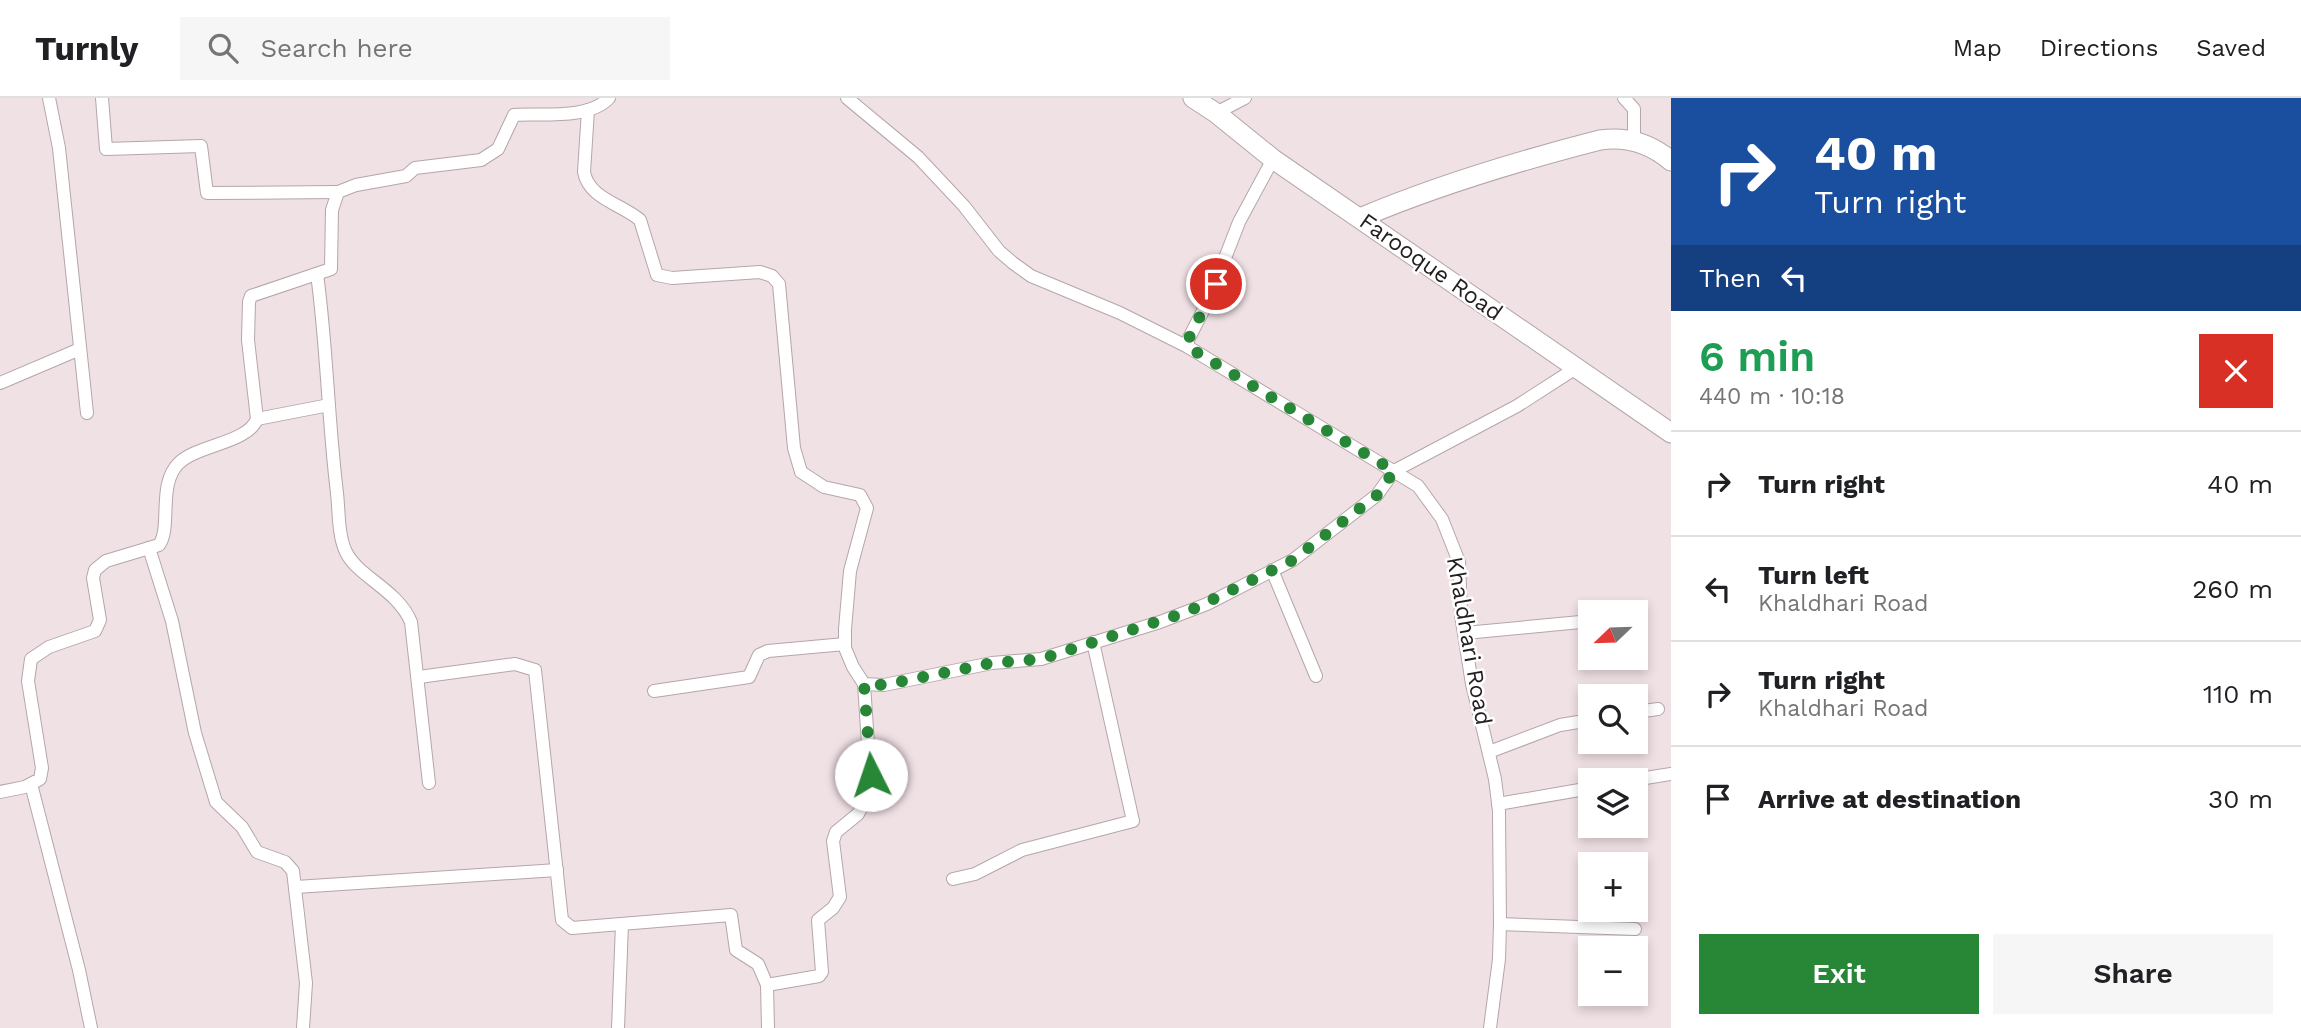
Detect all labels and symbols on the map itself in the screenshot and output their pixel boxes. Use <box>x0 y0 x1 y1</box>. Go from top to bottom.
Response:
street label: Farooque Road <box>1354 208 1508 326</box>
pin <box>1186 254 1246 314</box>
street label: Khaldhari Road <box>1441 555 1497 727</box>
north arrow <box>1578 600 1648 670</box>
position arrow <box>834 738 908 812</box>

